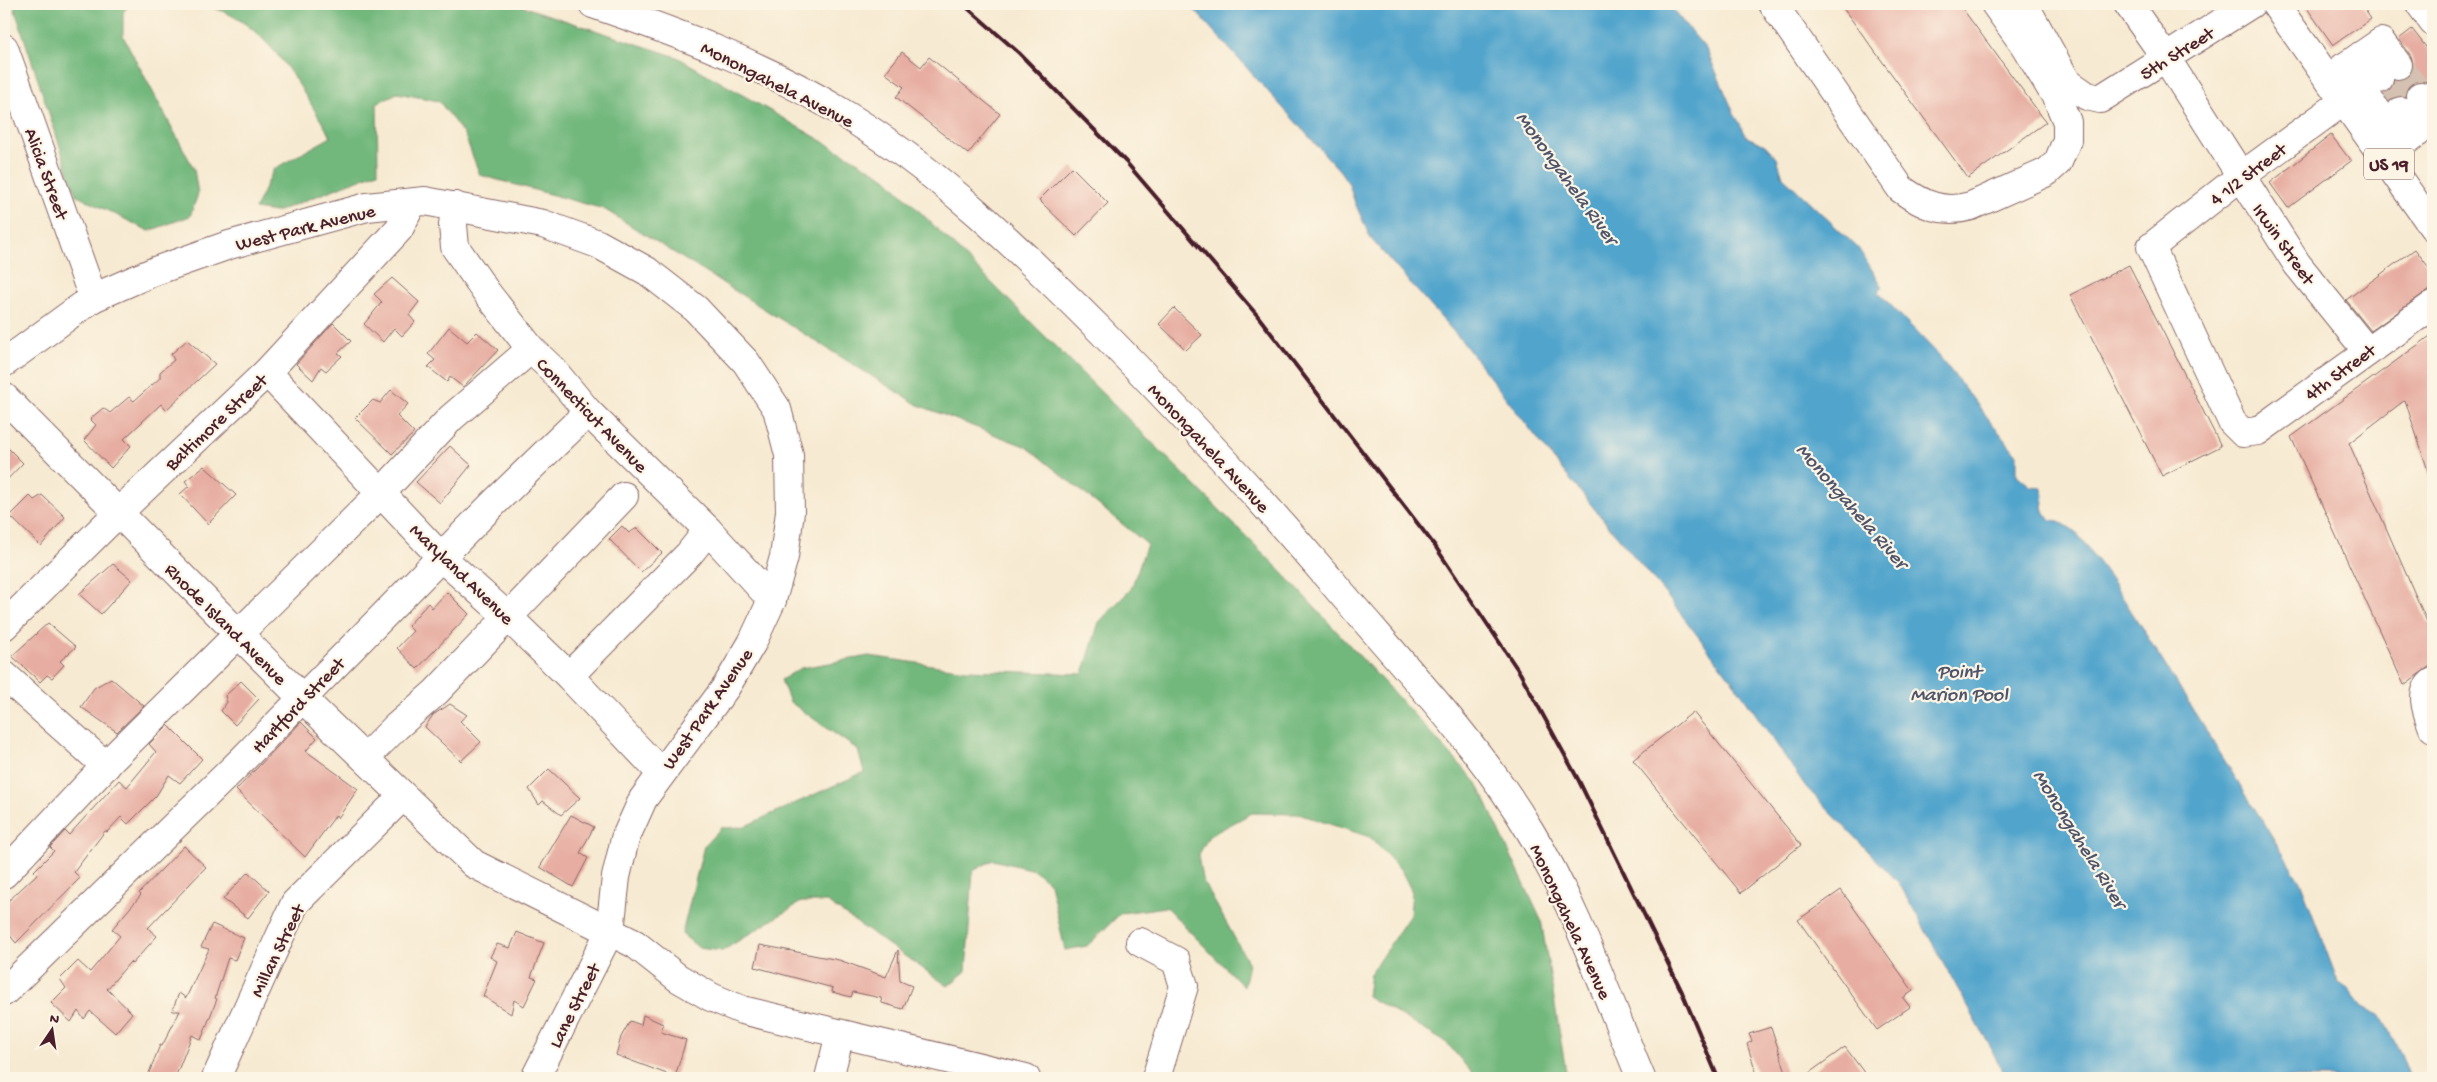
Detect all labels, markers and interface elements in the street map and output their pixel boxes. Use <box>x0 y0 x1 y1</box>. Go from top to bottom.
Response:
street label: 5th Street <box>2137 22 2221 87</box>
street label: Monongahela Avenue <box>696 38 857 135</box>
water label: Monongahela River <box>1509 108 1623 253</box>
street label: Alicia Street <box>18 125 73 225</box>
street label: 4 1/2 Street <box>2206 138 2294 212</box>
road number: US 19 <box>2364 148 2414 180</box>
street label: Irwin Street <box>2246 200 2320 292</box>
street label: West Park Avenue <box>234 201 378 258</box>
street label: 4th Street <box>2301 339 2383 407</box>
street label: Connecticut Avenue <box>530 354 651 479</box>
street label: Baltimore Street <box>161 369 275 477</box>
street label: Monongahela Avenue <box>1142 380 1274 519</box>
water label: Monongahela River <box>1790 440 1914 578</box>
street label: Maryland Avenue <box>404 520 518 631</box>
street label: Rhode Island Avenue <box>159 560 291 692</box>
street label: West Park Avenue <box>658 645 759 775</box>
street label: Hartford Street <box>248 652 353 759</box>
water label: Point Marion Pool <box>1910 662 2009 708</box>
water label: Monongahela River <box>2026 767 2132 916</box>
street label: Monongahela Avenue <box>1523 841 1615 1004</box>
street label: Millan Street <box>247 899 312 1002</box>
street label: Lane Street <box>545 959 608 1053</box>
north arrow <box>28 1004 78 1054</box>
text: N <box>48 1010 61 1029</box>

